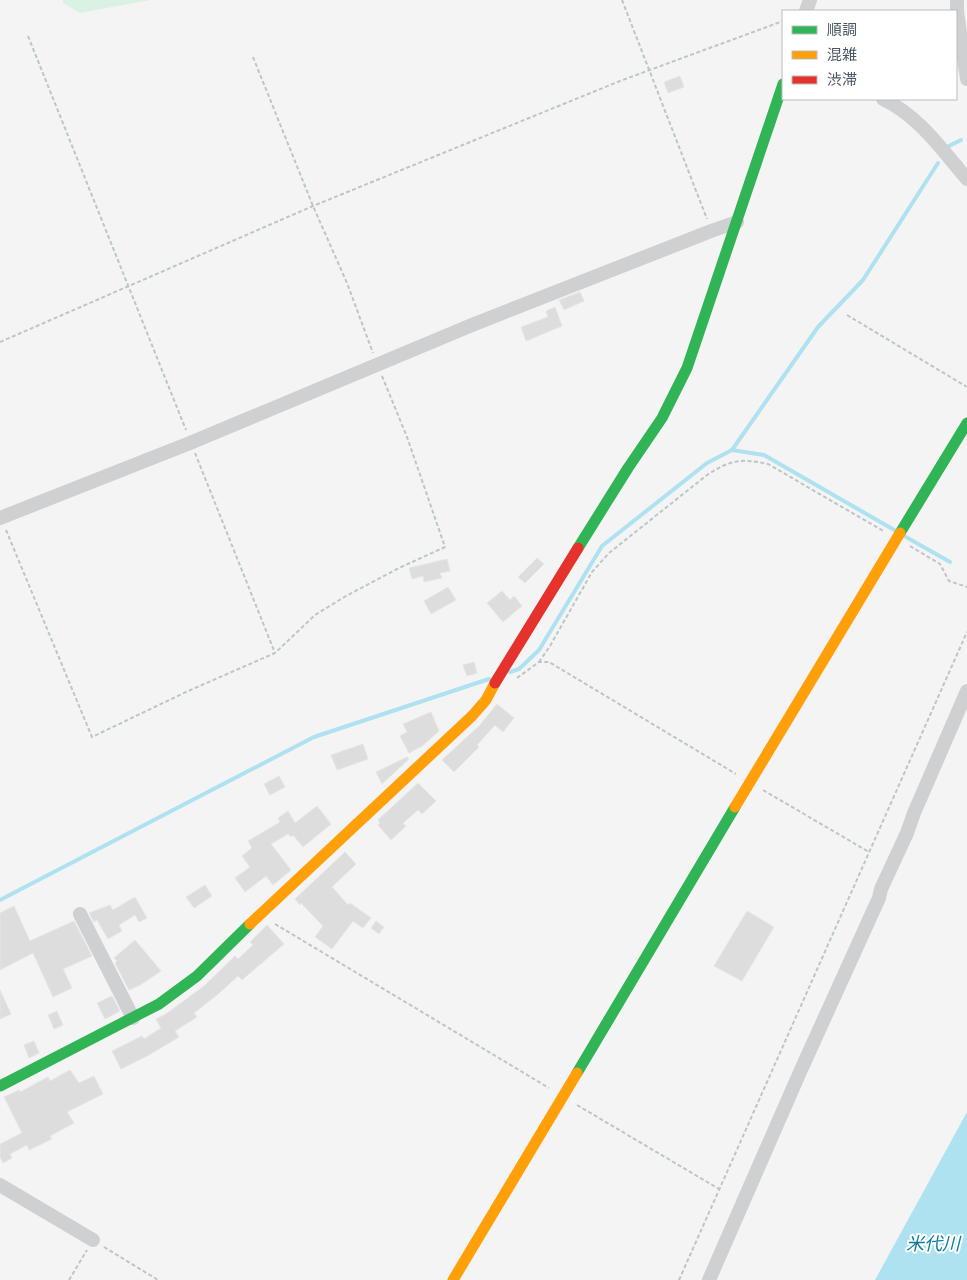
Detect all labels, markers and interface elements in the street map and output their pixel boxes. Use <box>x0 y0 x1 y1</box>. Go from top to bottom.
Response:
legend <box>782 10 957 100</box>
text: 順調 <box>827 21 857 39</box>
text: 混雑 <box>827 46 857 64</box>
text: 渋滞 <box>827 71 857 89</box>
water label: 米代川 <box>906 1233 962 1254</box>

